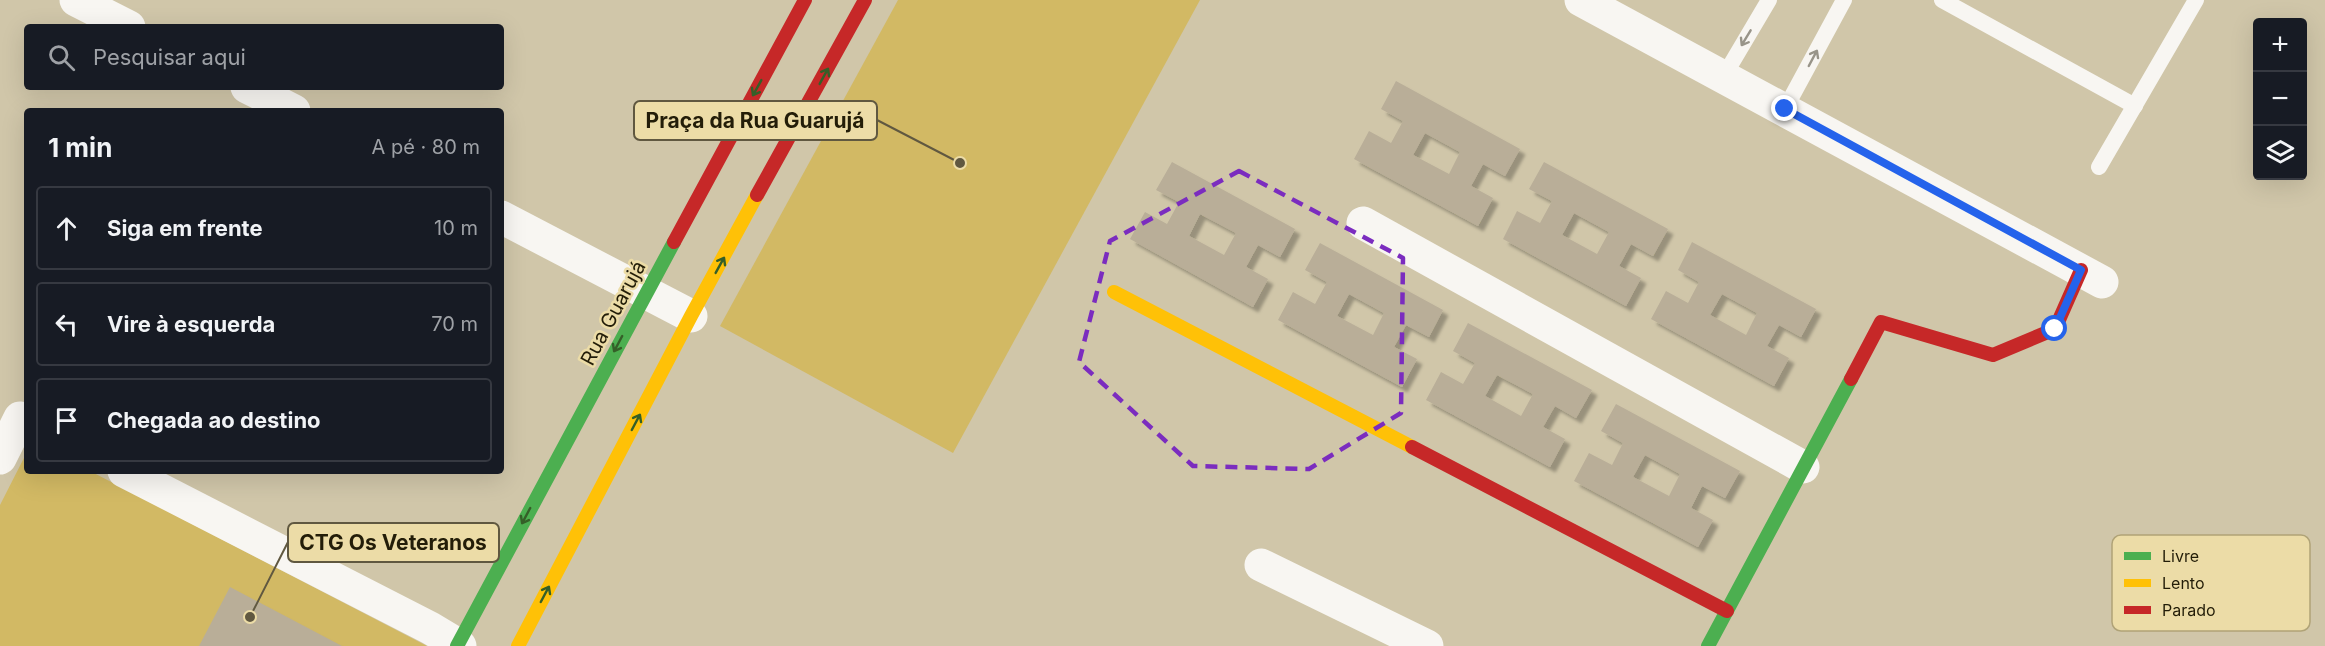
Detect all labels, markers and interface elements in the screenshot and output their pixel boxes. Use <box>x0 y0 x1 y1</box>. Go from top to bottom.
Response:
map controls <box>2253 18 2307 180</box>
button: + <box>2253 18 2307 72</box>
search box <box>24 24 504 90</box>
one-way arrow <box>1740 29 1752 46</box>
icon: search <box>45 41 78 74</box>
text: Pesquisar aqui <box>93 44 246 70</box>
one-way arrow <box>1808 49 1819 67</box>
one-way arrow <box>818 68 830 85</box>
button: − <box>2253 72 2307 126</box>
one-way arrow <box>751 79 762 97</box>
route end <box>1771 95 1797 121</box>
callout: Praça da Rua Guarujá <box>634 101 877 140</box>
text: Praça da Rua Guarujá <box>646 108 864 133</box>
button: layers <box>2253 126 2307 180</box>
text: 1 min <box>48 132 112 163</box>
text: A pé · 80 m <box>372 135 480 159</box>
icon: ahead <box>50 212 83 245</box>
text: Siga em frente <box>107 215 263 241</box>
text: 10 m <box>434 216 478 240</box>
street label: Rua Guarujá <box>575 257 651 369</box>
one-way arrow <box>714 257 726 274</box>
icon: left <box>50 308 83 341</box>
text: Vire à esquerda <box>107 311 275 337</box>
text: 70 m <box>431 312 478 336</box>
route start <box>2041 315 2067 341</box>
one-way arrow <box>612 335 624 352</box>
icon: arrive <box>50 404 83 437</box>
text: Chegada ao destino <box>107 407 321 433</box>
one-way arrow <box>631 413 642 431</box>
one-way arrow <box>520 507 532 524</box>
callout: CTG Os Veteranos <box>288 523 499 562</box>
text: CTG Os Veteranos <box>299 530 487 555</box>
legend <box>2112 535 2310 631</box>
text: Livre <box>2162 546 2199 566</box>
text: Lento <box>2162 573 2205 593</box>
one-way arrow <box>540 586 551 604</box>
text: Parado <box>2162 600 2216 620</box>

